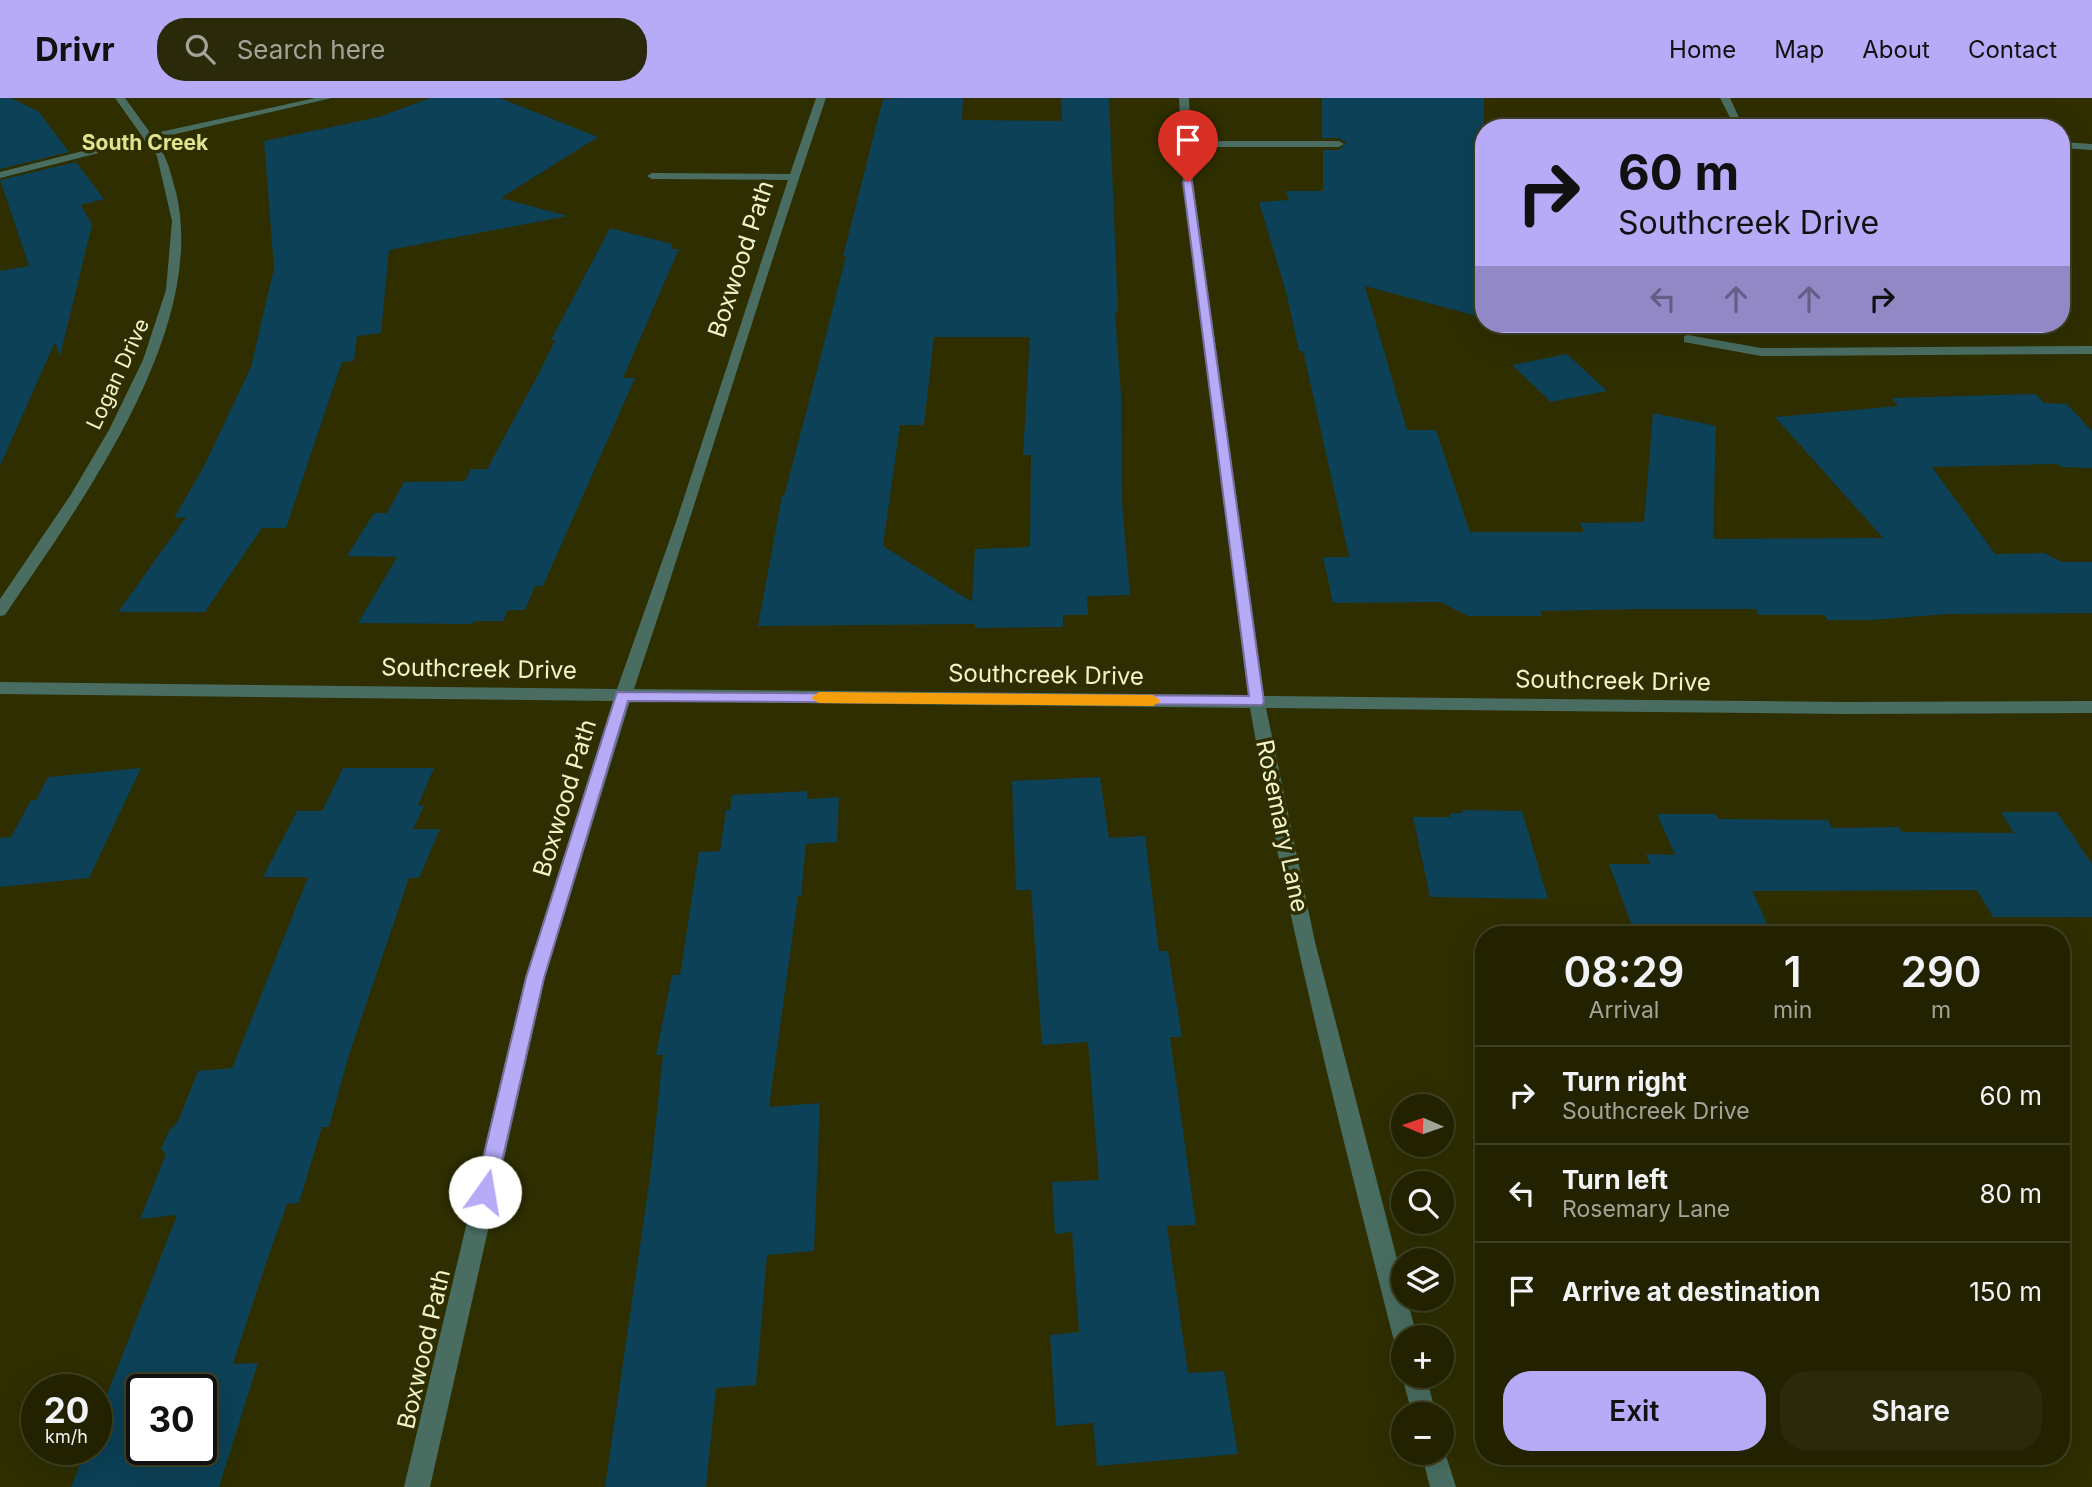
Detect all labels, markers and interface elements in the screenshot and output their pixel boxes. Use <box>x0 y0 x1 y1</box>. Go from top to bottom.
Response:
search box <box>157 18 647 81</box>
text: Drivr <box>35 29 115 69</box>
icon: search <box>181 30 219 68</box>
text: Search here <box>237 34 385 65</box>
text: Home <box>1669 35 1736 64</box>
text: Map <box>1774 35 1824 64</box>
text: About <box>1862 35 1930 64</box>
text: Contact <box>1968 35 2057 64</box>
pin <box>1158 110 1218 182</box>
icon: arrive <box>1169 121 1207 159</box>
district label: South Creek <box>82 130 209 155</box>
text: 60 m <box>1618 143 1739 202</box>
icon: right <box>1503 147 1594 238</box>
street label: Boxwood Path <box>702 177 779 341</box>
text: Southcreek Drive <box>1618 203 1879 242</box>
icon: left <box>1644 280 1682 318</box>
icon: ahead <box>1717 280 1755 318</box>
icon: ahead <box>1790 280 1828 318</box>
icon: right <box>1863 280 1901 318</box>
street label: Logan Drive <box>81 314 154 433</box>
street label: Southcreek Drive <box>381 652 577 685</box>
street label: Southcreek Drive <box>948 658 1144 691</box>
street label: Southcreek Drive <box>1515 664 1711 697</box>
street label: Boxwood Path <box>527 716 602 880</box>
street label: Rosemary Lane <box>1250 737 1315 915</box>
text: 08:29 <box>1563 946 1685 997</box>
text: 1 <box>1784 946 1802 997</box>
text: 290 <box>1901 946 1982 997</box>
text: Arrival <box>1589 996 1659 1024</box>
text: min <box>1773 996 1812 1024</box>
text: m <box>1931 996 1951 1024</box>
text: Turn right <box>1562 1066 1687 1097</box>
icon: right <box>1503 1076 1541 1114</box>
text: 60 m <box>1979 1080 2042 1111</box>
north arrow <box>1391 1094 1454 1157</box>
map controls <box>1391 1094 1454 1465</box>
text: Southcreek Drive <box>1562 1097 1750 1125</box>
position arrow <box>448 1155 522 1229</box>
text: Turn left <box>1562 1164 1668 1195</box>
button: search <box>1391 1171 1454 1234</box>
icon: left <box>1503 1174 1541 1212</box>
text: 80 m <box>1979 1178 2042 1209</box>
text: Rosemary Lane <box>1562 1195 1730 1223</box>
button: layers <box>1391 1248 1454 1311</box>
street label: Boxwood Path <box>391 1266 456 1432</box>
icon: arrive <box>1503 1272 1541 1310</box>
text: Arrive at destination <box>1562 1276 1821 1307</box>
text: 150 m <box>1969 1276 2042 1307</box>
button: + <box>1391 1325 1454 1388</box>
button: Exit <box>1503 1371 1766 1451</box>
button: Share <box>1780 1371 2042 1451</box>
speed limit sign: 30 <box>126 1374 217 1465</box>
text: 20 <box>44 1389 89 1431</box>
button: − <box>1391 1402 1454 1465</box>
text: km/h <box>45 1426 88 1447</box>

